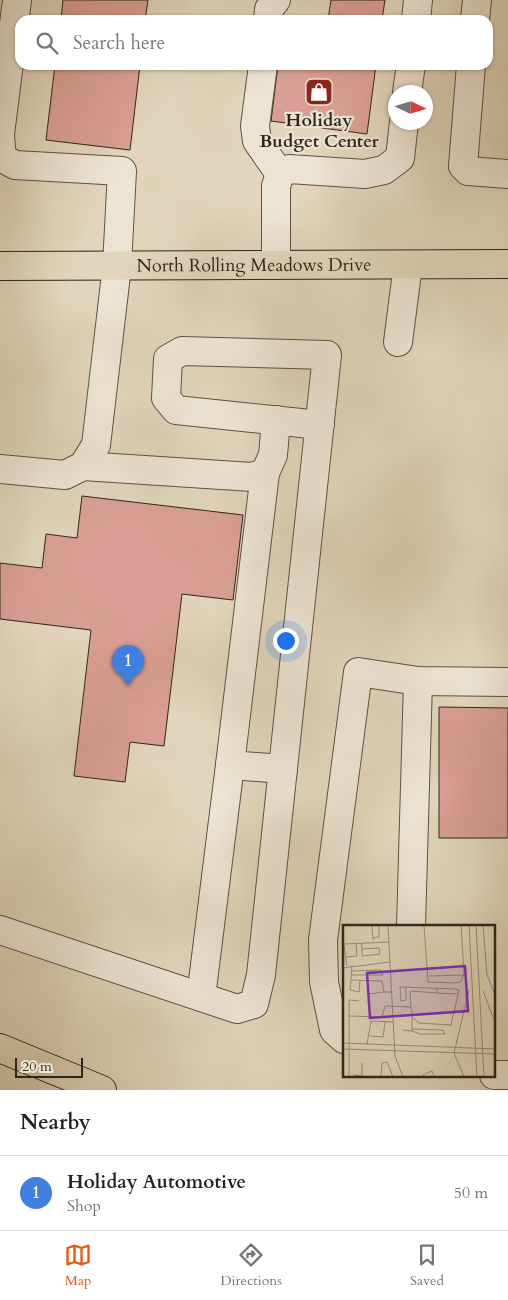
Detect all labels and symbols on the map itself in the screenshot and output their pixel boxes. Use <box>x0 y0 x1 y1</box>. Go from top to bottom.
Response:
shop icon: Holiday Budget Center <box>304 77 334 107</box>
north arrow <box>388 85 433 130</box>
place label: Holiday Budget Center <box>259 108 379 154</box>
street label: North Rolling Meadows Drive <box>137 253 371 278</box>
your location <box>273 628 299 654</box>
pin: 1 <box>112 645 144 686</box>
inset map <box>343 925 496 1078</box>
scale bar <box>15 1055 82 1078</box>

